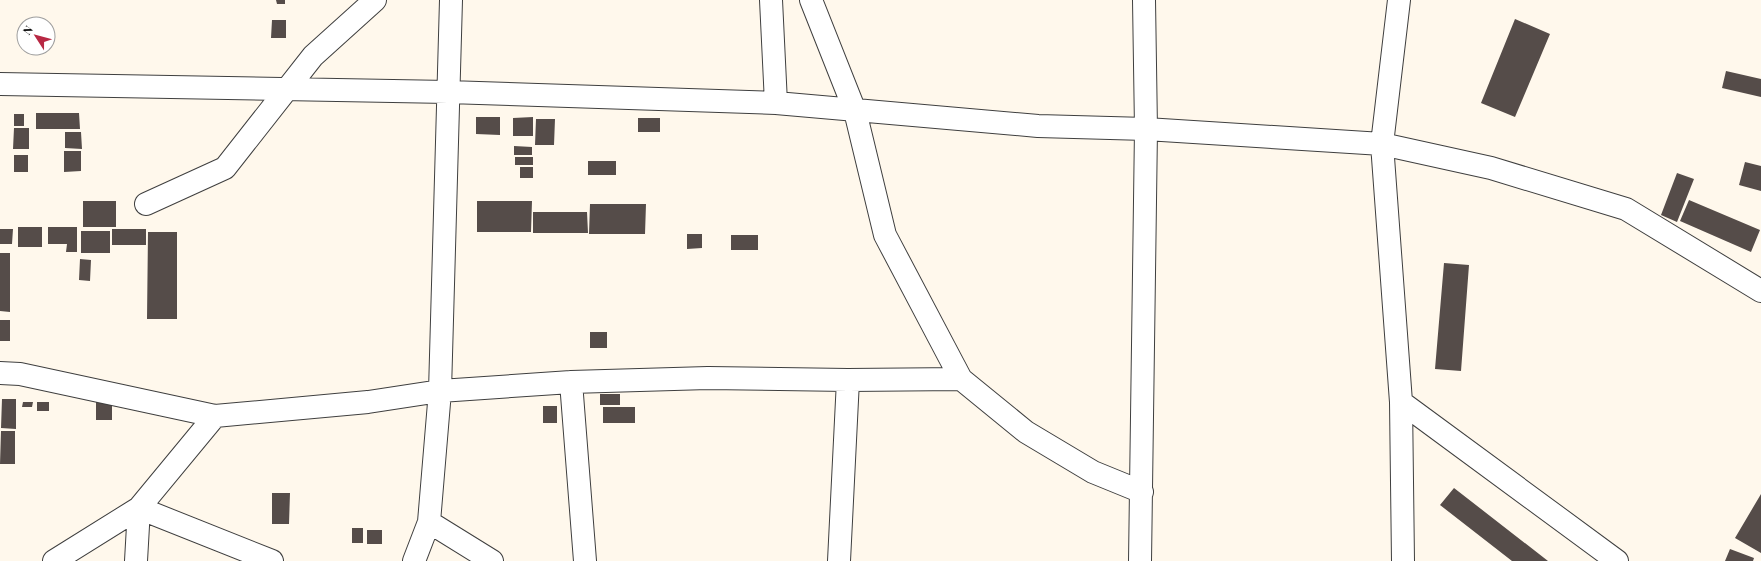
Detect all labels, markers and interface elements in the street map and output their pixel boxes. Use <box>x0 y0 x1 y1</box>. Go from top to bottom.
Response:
north arrow <box>16 16 56 56</box>
text: N <box>19 22 36 37</box>

